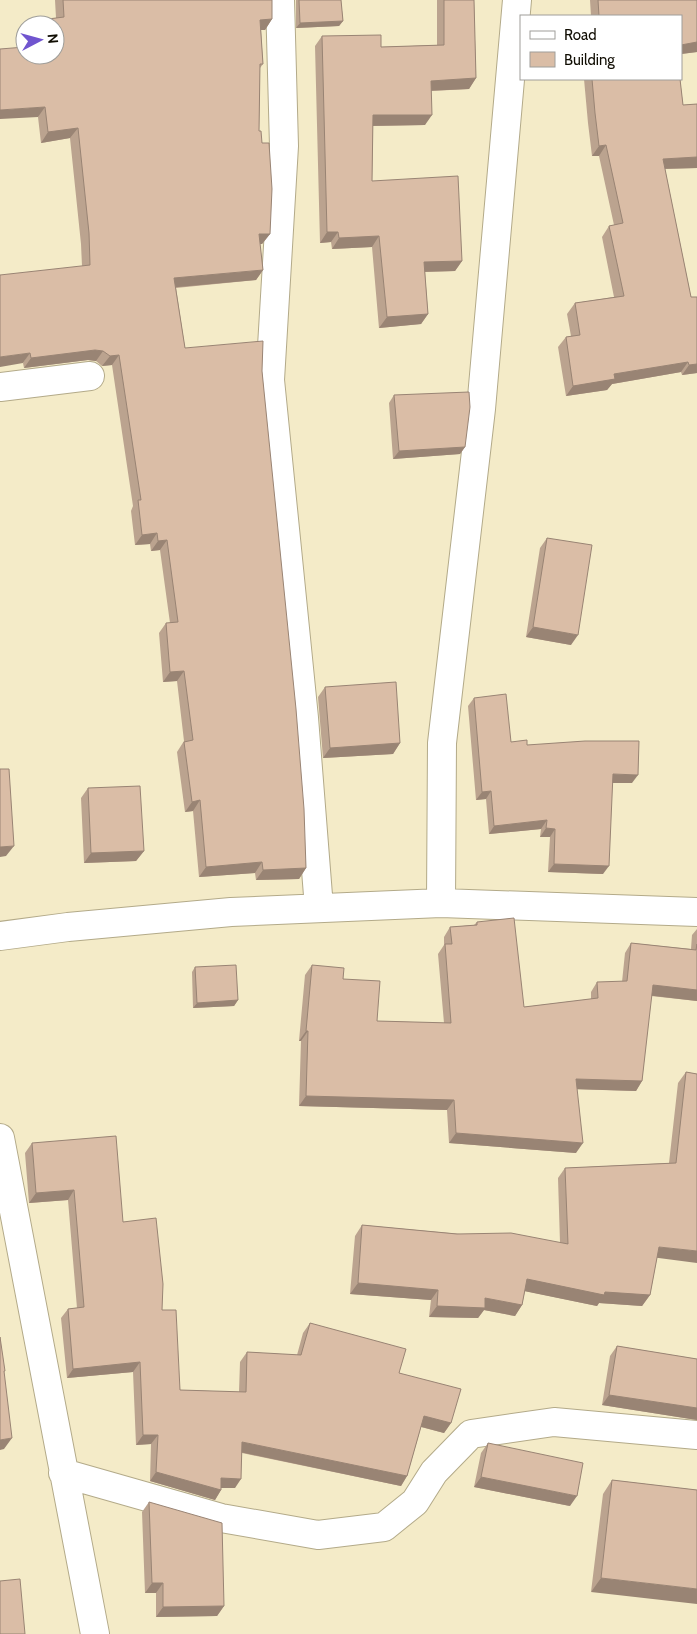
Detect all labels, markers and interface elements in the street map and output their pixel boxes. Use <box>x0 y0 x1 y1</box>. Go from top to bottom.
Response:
north arrow <box>15 15 65 65</box>
legend <box>520 15 682 80</box>
text: Road <box>564 26 597 44</box>
text: N <box>43 33 62 45</box>
text: Building <box>564 51 615 69</box>

